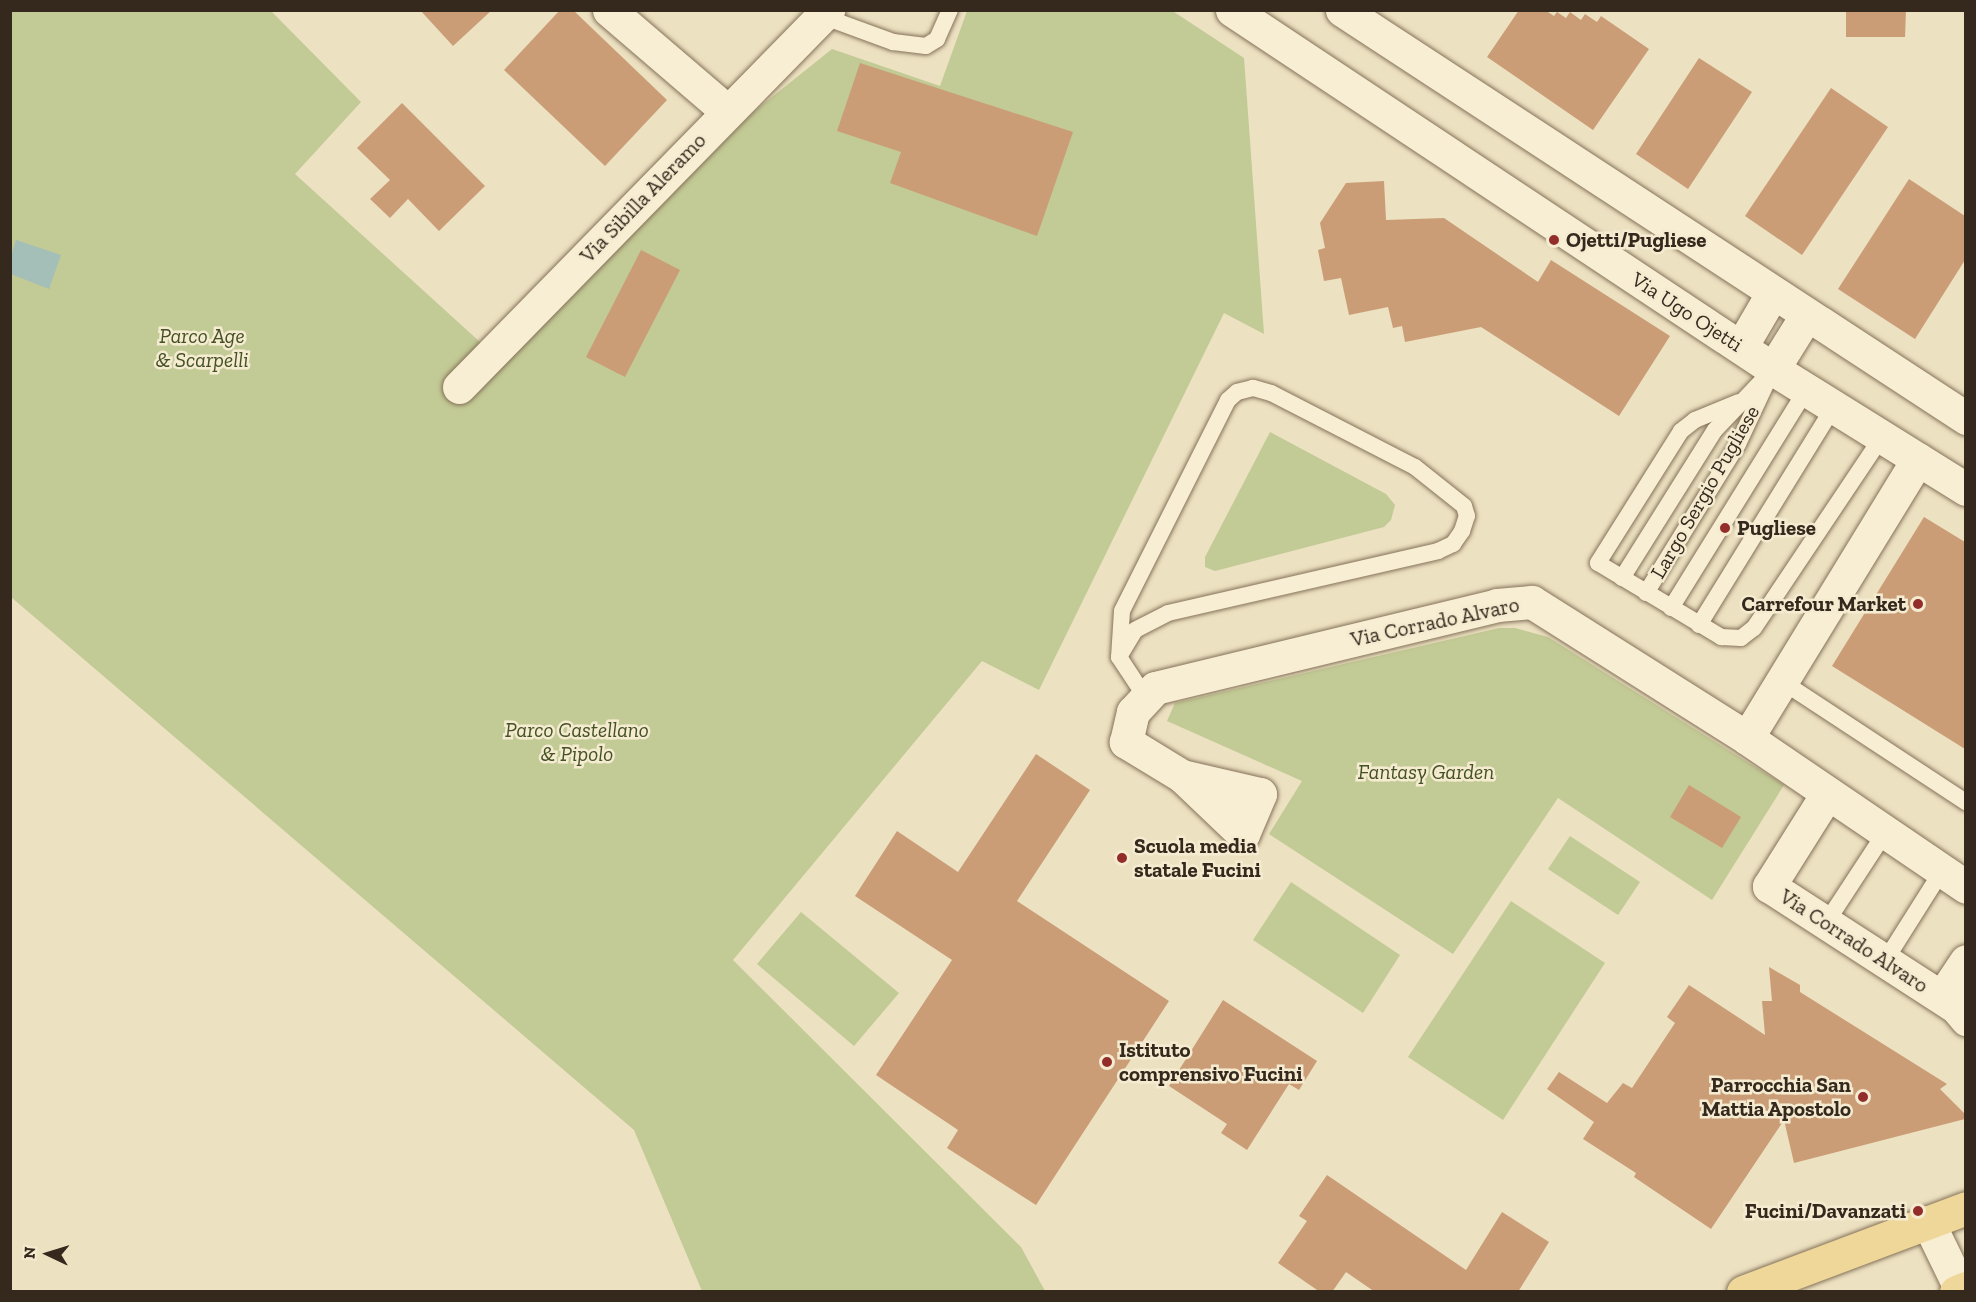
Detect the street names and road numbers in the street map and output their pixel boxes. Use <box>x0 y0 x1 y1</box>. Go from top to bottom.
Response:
street label: Via Sibilla Aleramo <box>574 128 712 268</box>
street label: Via Ugo Ojetti <box>1627 267 1747 357</box>
street label: Largo Sergio Pugliese <box>1645 401 1765 583</box>
street label: Via Corrado Alvaro <box>1348 592 1522 652</box>
street label: Via Corrado Alvaro <box>1775 883 1933 999</box>

